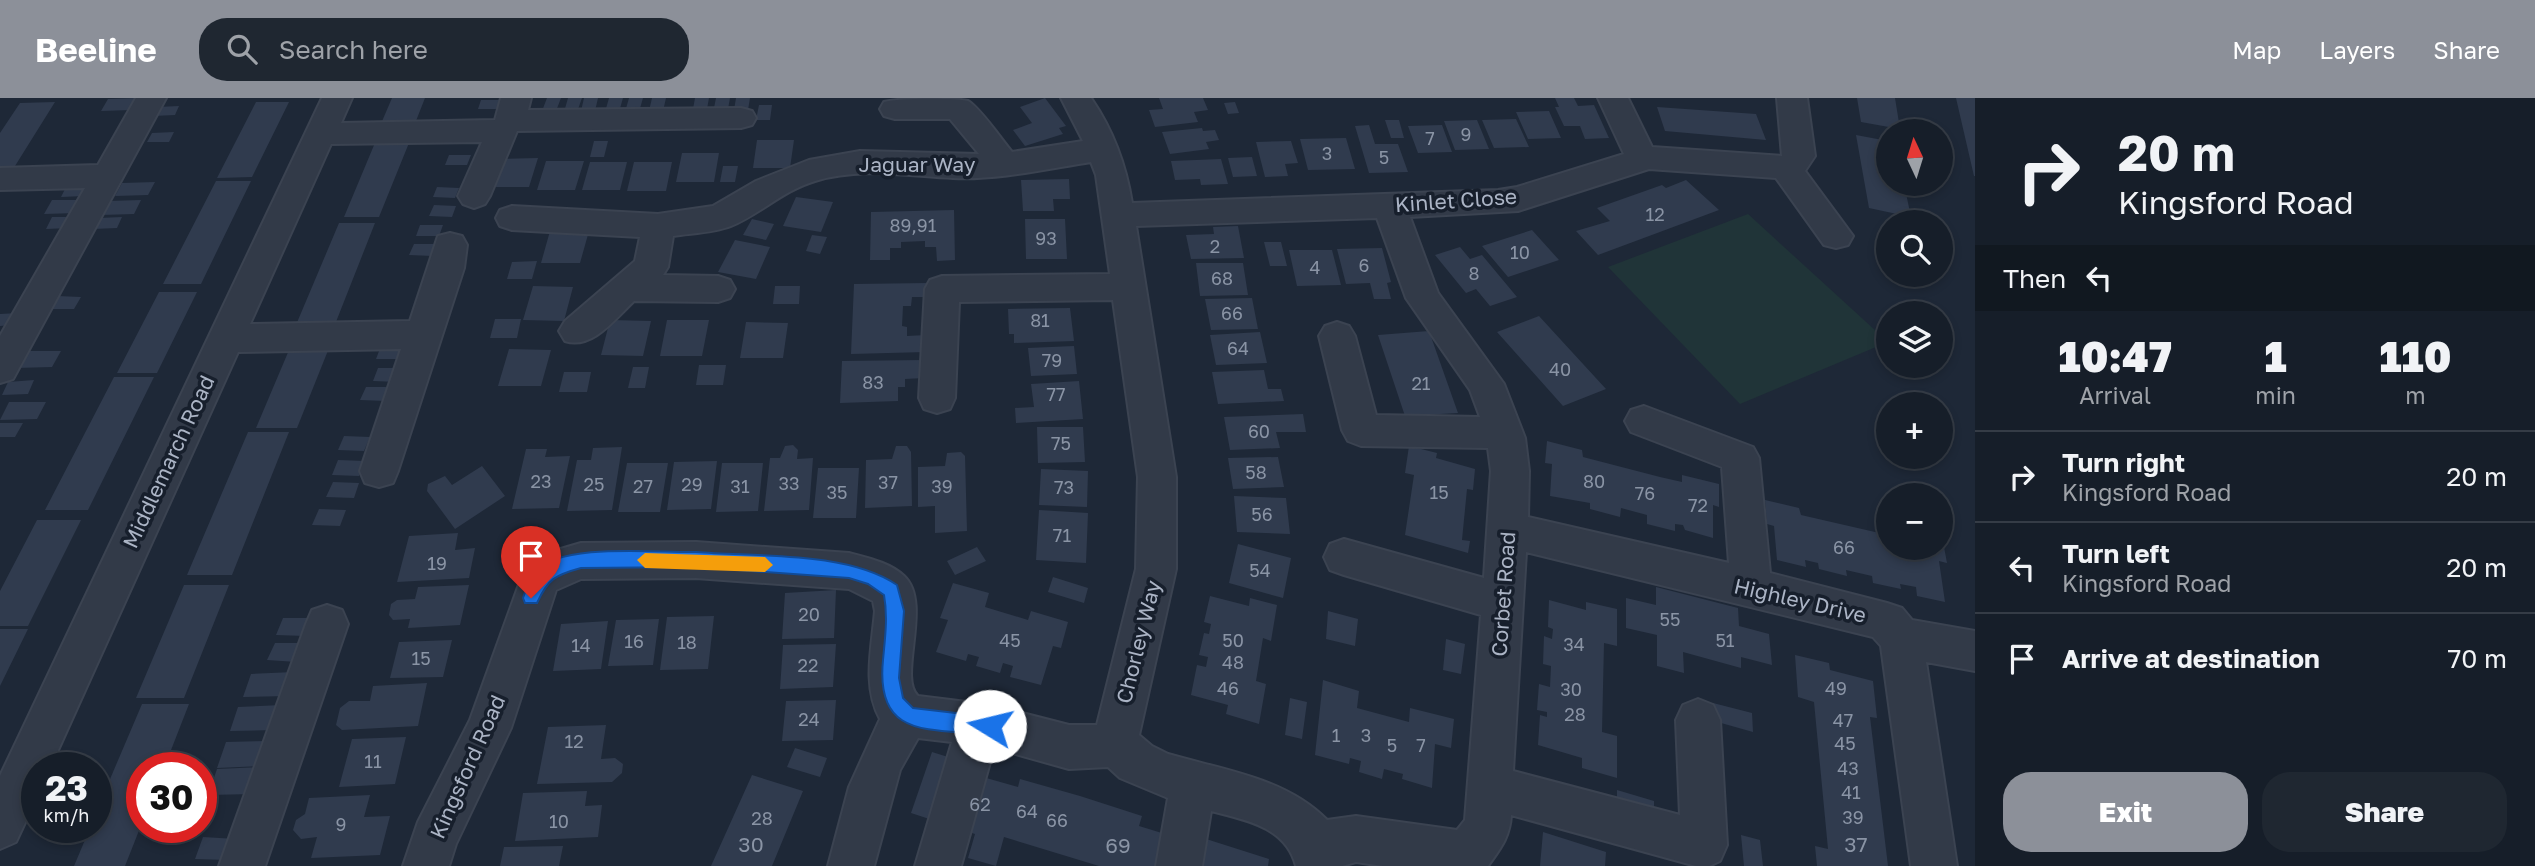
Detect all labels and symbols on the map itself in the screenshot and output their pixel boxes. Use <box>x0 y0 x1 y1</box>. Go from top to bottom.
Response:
north arrow <box>1876 119 1953 196</box>
house number: 9 <box>1461 123 1471 145</box>
house number: 7 <box>1425 127 1435 149</box>
house number: 3 <box>1322 142 1332 164</box>
house number: 5 <box>1379 146 1389 168</box>
street label: Jaguar Way <box>859 151 976 177</box>
street label: Kinlet Close <box>1394 183 1518 217</box>
house number: 12 <box>1645 203 1665 225</box>
house number: 89,91 <box>890 214 937 236</box>
house number: 93 <box>1035 227 1057 249</box>
house number: 2 <box>1210 235 1220 257</box>
house number: 10 <box>1510 241 1530 263</box>
house number: 6 <box>1359 254 1369 276</box>
house number: 4 <box>1310 256 1321 278</box>
house number: 8 <box>1469 262 1479 284</box>
house number: 68 <box>1211 267 1233 289</box>
house number: 66 <box>1221 302 1243 324</box>
house number: 81 <box>1030 309 1050 331</box>
house number: 64 <box>1227 337 1249 359</box>
house number: 79 <box>1042 349 1062 371</box>
house number: 40 <box>1549 358 1571 380</box>
street label: Middlemarch Road <box>117 371 220 552</box>
house number: 83 <box>862 371 884 393</box>
house number: 21 <box>1411 372 1431 394</box>
house number: 77 <box>1046 383 1066 405</box>
house number: 60 <box>1248 420 1270 442</box>
house number: 75 <box>1051 432 1071 454</box>
house number: 58 <box>1245 461 1267 483</box>
house number: 23 <box>531 470 551 492</box>
house number: 80 <box>1583 470 1605 492</box>
house number: 37 <box>878 471 898 493</box>
house number: 33 <box>778 472 800 494</box>
house number: 25 <box>584 473 604 495</box>
house number: 29 <box>681 473 703 495</box>
house number: 27 <box>633 475 653 497</box>
house number: 31 <box>730 475 750 497</box>
house number: 39 <box>931 475 953 497</box>
house number: 73 <box>1054 476 1074 498</box>
house number: 35 <box>827 481 847 503</box>
house number: 15 <box>1429 481 1449 503</box>
house number: 76 <box>1635 482 1655 504</box>
house number: 72 <box>1688 494 1708 516</box>
house number: 56 <box>1251 503 1273 525</box>
house number: 71 <box>1053 524 1071 546</box>
pin <box>501 526 561 598</box>
street label: Corbet Road <box>1486 531 1520 657</box>
house number: 66 <box>1833 536 1855 558</box>
house number: 19 <box>427 552 447 574</box>
house number: 54 <box>1249 559 1271 581</box>
street label: Highley Drive <box>1732 572 1869 628</box>
street label: Chorley Way <box>1110 577 1166 706</box>
house number: 20 <box>798 603 820 625</box>
house number: 55 <box>1660 608 1680 630</box>
house number: 45 <box>999 629 1021 651</box>
house number: 50 <box>1222 629 1244 651</box>
house number: 51 <box>1715 629 1735 651</box>
house number: 16 <box>624 630 644 652</box>
house number: 18 <box>677 631 697 653</box>
house number: 34 <box>1563 633 1585 655</box>
house number: 14 <box>571 634 591 656</box>
house number: 15 <box>411 647 431 669</box>
house number: 48 <box>1222 651 1244 673</box>
house number: 22 <box>798 654 818 676</box>
house number: 46 <box>1217 677 1239 699</box>
house number: 49 <box>1825 677 1847 699</box>
house number: 30 <box>1560 678 1582 700</box>
position arrow <box>953 689 1027 763</box>
street label: Kingsford Road <box>424 691 510 843</box>
house number: 28 <box>1564 703 1586 725</box>
house number: 24 <box>798 708 820 730</box>
house number: 47 <box>1833 709 1853 731</box>
house number: 1 <box>1332 724 1341 746</box>
house number: 3 <box>1361 724 1371 746</box>
house number: 12 <box>564 730 584 752</box>
house number: 45 <box>1834 732 1856 754</box>
house number: 5 <box>1387 734 1397 756</box>
house number: 7 <box>1416 734 1426 756</box>
house number: 11 <box>364 750 382 772</box>
speed limit sign: 30 <box>126 752 217 843</box>
house number: 43 <box>1837 757 1859 779</box>
house number: 41 <box>1841 781 1861 803</box>
house number: 62 <box>969 793 991 815</box>
house number: 64 <box>1016 800 1038 822</box>
house number: 39 <box>1842 806 1864 828</box>
house number: 28 <box>751 807 773 829</box>
house number: 66 <box>1046 809 1068 831</box>
house number: 10 <box>549 810 569 832</box>
house number: 9 <box>336 813 346 835</box>
house number: 30 <box>738 831 764 857</box>
house number: 37 <box>1844 831 1868 857</box>
house number: 69 <box>1105 832 1131 858</box>

